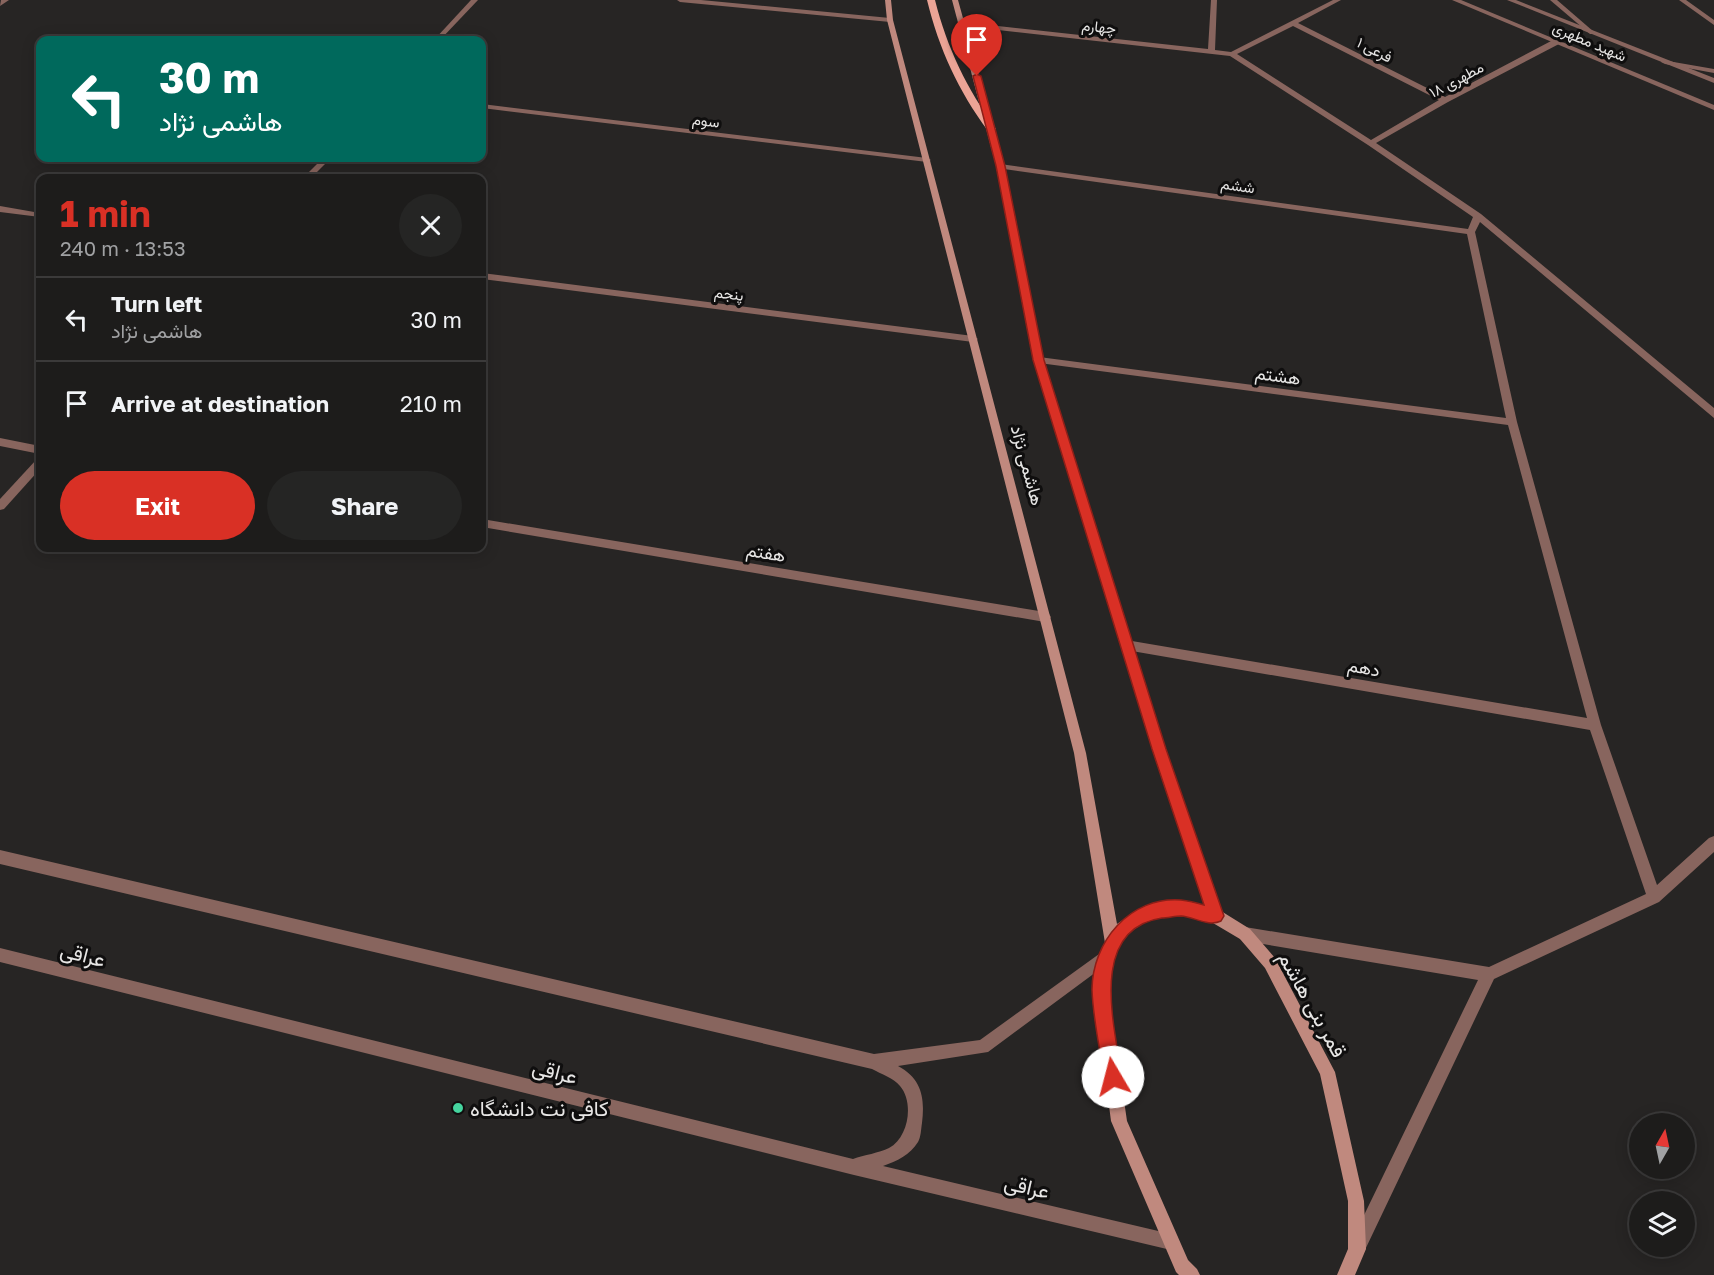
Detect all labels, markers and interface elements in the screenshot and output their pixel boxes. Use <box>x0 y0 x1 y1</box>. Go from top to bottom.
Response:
pin <box>951 14 1002 76</box>
street label: چهارم <box>1081 15 1117 39</box>
street label: شهید مطهری <box>1550 17 1630 67</box>
icon: arrive <box>960 23 993 56</box>
street label: فرعی ۱ <box>1353 33 1396 67</box>
text: 30 m <box>159 52 259 102</box>
street label: مطهری ۱۸ <box>1426 57 1487 103</box>
icon: left <box>60 60 138 138</box>
text: هاشمی نژاد <box>159 105 283 137</box>
street label: سوم <box>691 109 721 133</box>
street label: ششم <box>1220 174 1256 198</box>
text: 1 min <box>60 192 151 235</box>
button: close <box>399 194 462 257</box>
text: 240 m · 13:53 <box>60 236 186 260</box>
street label: پنجم <box>713 282 745 306</box>
text: Turn left <box>111 290 202 317</box>
icon: left <box>60 303 93 336</box>
text: 30 m <box>411 306 462 333</box>
text: هاشمی نژاد <box>111 318 203 342</box>
street label: هشتم <box>1254 361 1302 391</box>
icon: arrive <box>60 387 93 420</box>
text: Arrive at destination <box>111 390 329 417</box>
text: 210 m <box>400 390 462 417</box>
street label: هاشمی نژاد <box>1006 422 1049 508</box>
button: Exit <box>60 471 255 540</box>
button: Share <box>267 471 462 540</box>
street label: هفتم <box>745 538 787 568</box>
street label: دهم <box>1346 653 1382 683</box>
street label: عراقی <box>57 936 108 973</box>
street label: قمر بنی هاشم <box>1271 946 1353 1062</box>
position arrow <box>1081 1045 1145 1109</box>
street label: عراقی <box>529 1053 580 1090</box>
place label: کافی نت دانشگاه <box>470 1095 609 1121</box>
marker: کافی نت دانشگاه <box>451 1101 465 1115</box>
north arrow <box>1629 1113 1695 1179</box>
map controls <box>1629 1113 1695 1257</box>
street label: عراقی <box>1002 1168 1052 1205</box>
button: layers <box>1629 1191 1695 1257</box>

